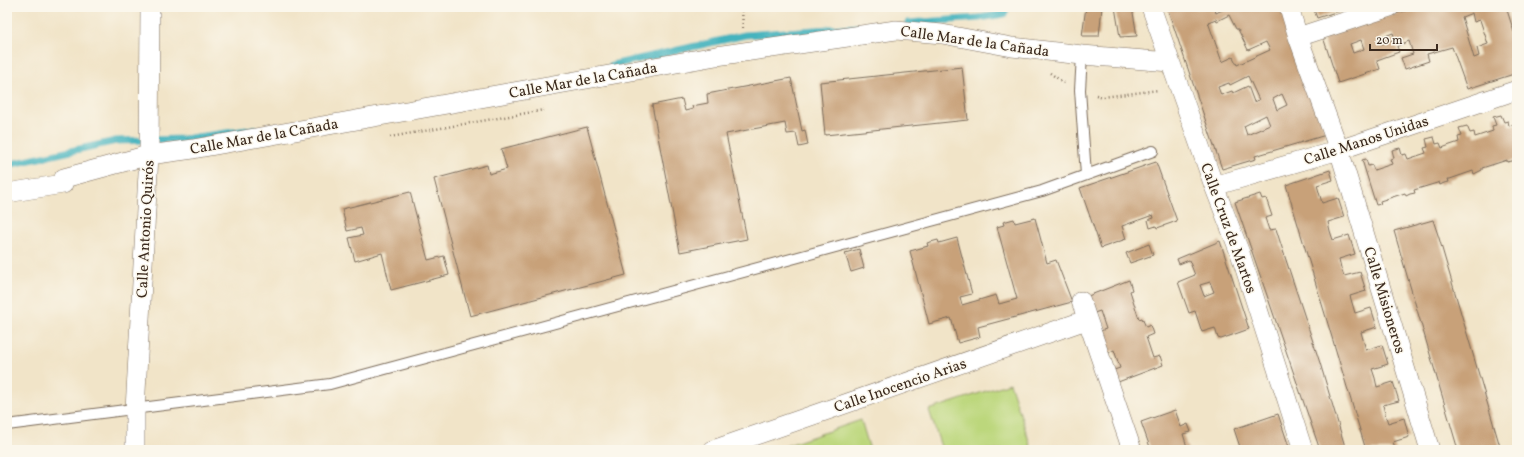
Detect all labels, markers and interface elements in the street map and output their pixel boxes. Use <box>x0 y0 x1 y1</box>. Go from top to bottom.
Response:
street label: Calle Mar de la Cañada <box>899 22 1051 63</box>
scale bar <box>1370 26 1437 52</box>
text: 20 m <box>1376 33 1403 49</box>
street label: Calle Mar de la Cañada <box>507 58 659 105</box>
street label: Calle Manos Unidas <box>1301 111 1432 172</box>
street label: Calle Mar de la Cañada <box>188 114 340 161</box>
street label: Calle Antonio Quirós <box>132 160 161 299</box>
street label: Calle Cruz de Martos <box>1194 160 1261 297</box>
street label: Calle Misioneros <box>1357 245 1410 356</box>
street label: Calle Inocencio Arias <box>831 354 970 419</box>

